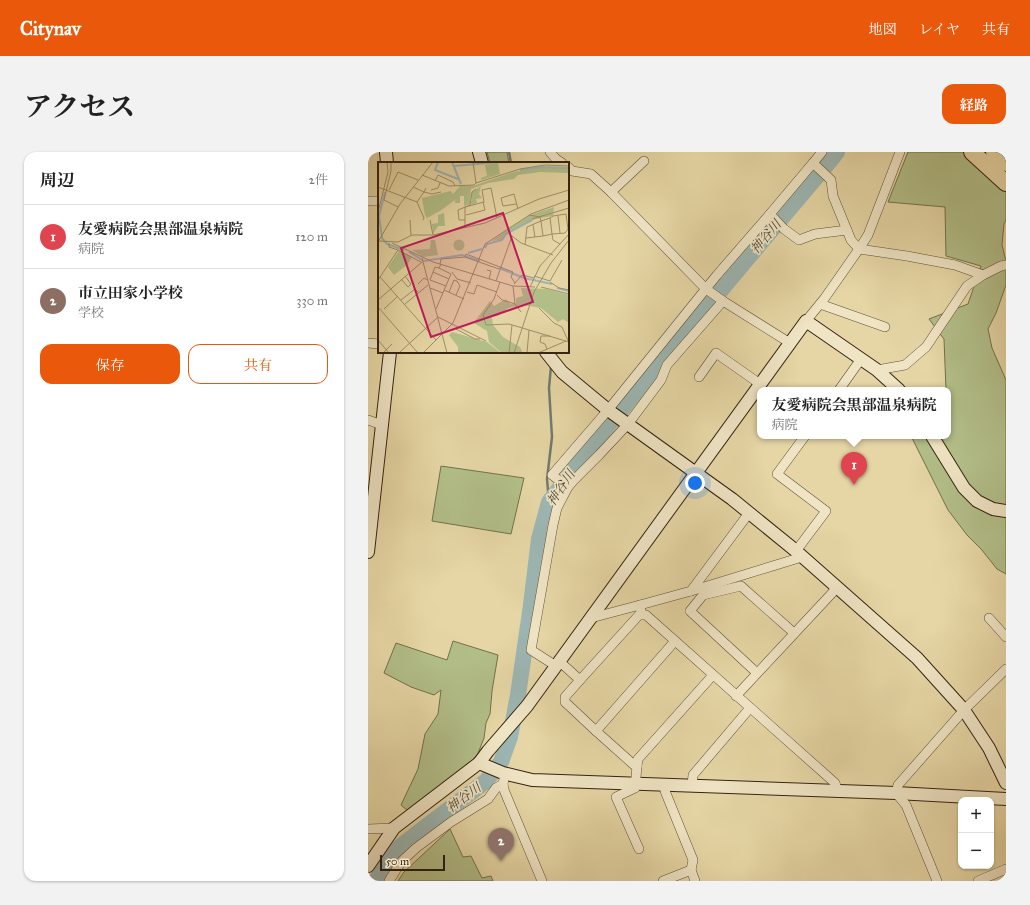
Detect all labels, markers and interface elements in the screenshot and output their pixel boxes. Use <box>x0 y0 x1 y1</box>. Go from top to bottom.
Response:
text: Citynav <box>20 17 81 40</box>
text: 地図 <box>869 21 897 38</box>
text: レイヤ <box>919 21 960 38</box>
text: 共有 <box>982 21 1010 38</box>
button: 経路 <box>942 84 1006 124</box>
text: アクセス <box>24 89 135 124</box>
inset map <box>378 162 569 353</box>
text: 周辺 <box>40 170 74 191</box>
text: 2件 <box>309 172 328 188</box>
water label: 神谷川 <box>747 215 786 257</box>
text: 友愛病院会黒部温泉病院 <box>78 220 243 238</box>
text: 1 <box>50 229 56 245</box>
text: 120 m <box>295 229 328 245</box>
text: 病院 <box>78 241 104 257</box>
text: 市立田家小学校 <box>78 284 183 302</box>
text: 2 <box>50 293 56 309</box>
text: 330 m <box>296 293 328 309</box>
text: 学校 <box>78 305 104 321</box>
button: 保存 <box>40 344 180 384</box>
button: 共有 <box>188 344 328 384</box>
popup <box>757 387 951 439</box>
text: 友愛病院会黒部温泉病院 <box>771 396 937 414</box>
text: 病院 <box>771 417 798 433</box>
pin: 1 <box>841 452 867 485</box>
water label: 神谷川 <box>543 466 580 509</box>
your location <box>685 473 705 493</box>
water label: 神谷川 <box>444 779 486 816</box>
map controls <box>958 797 994 869</box>
button: + <box>958 797 994 833</box>
pin: 2 <box>488 828 514 861</box>
button: − <box>958 833 994 869</box>
scale bar <box>380 853 445 872</box>
text: 50 m <box>386 855 409 868</box>

